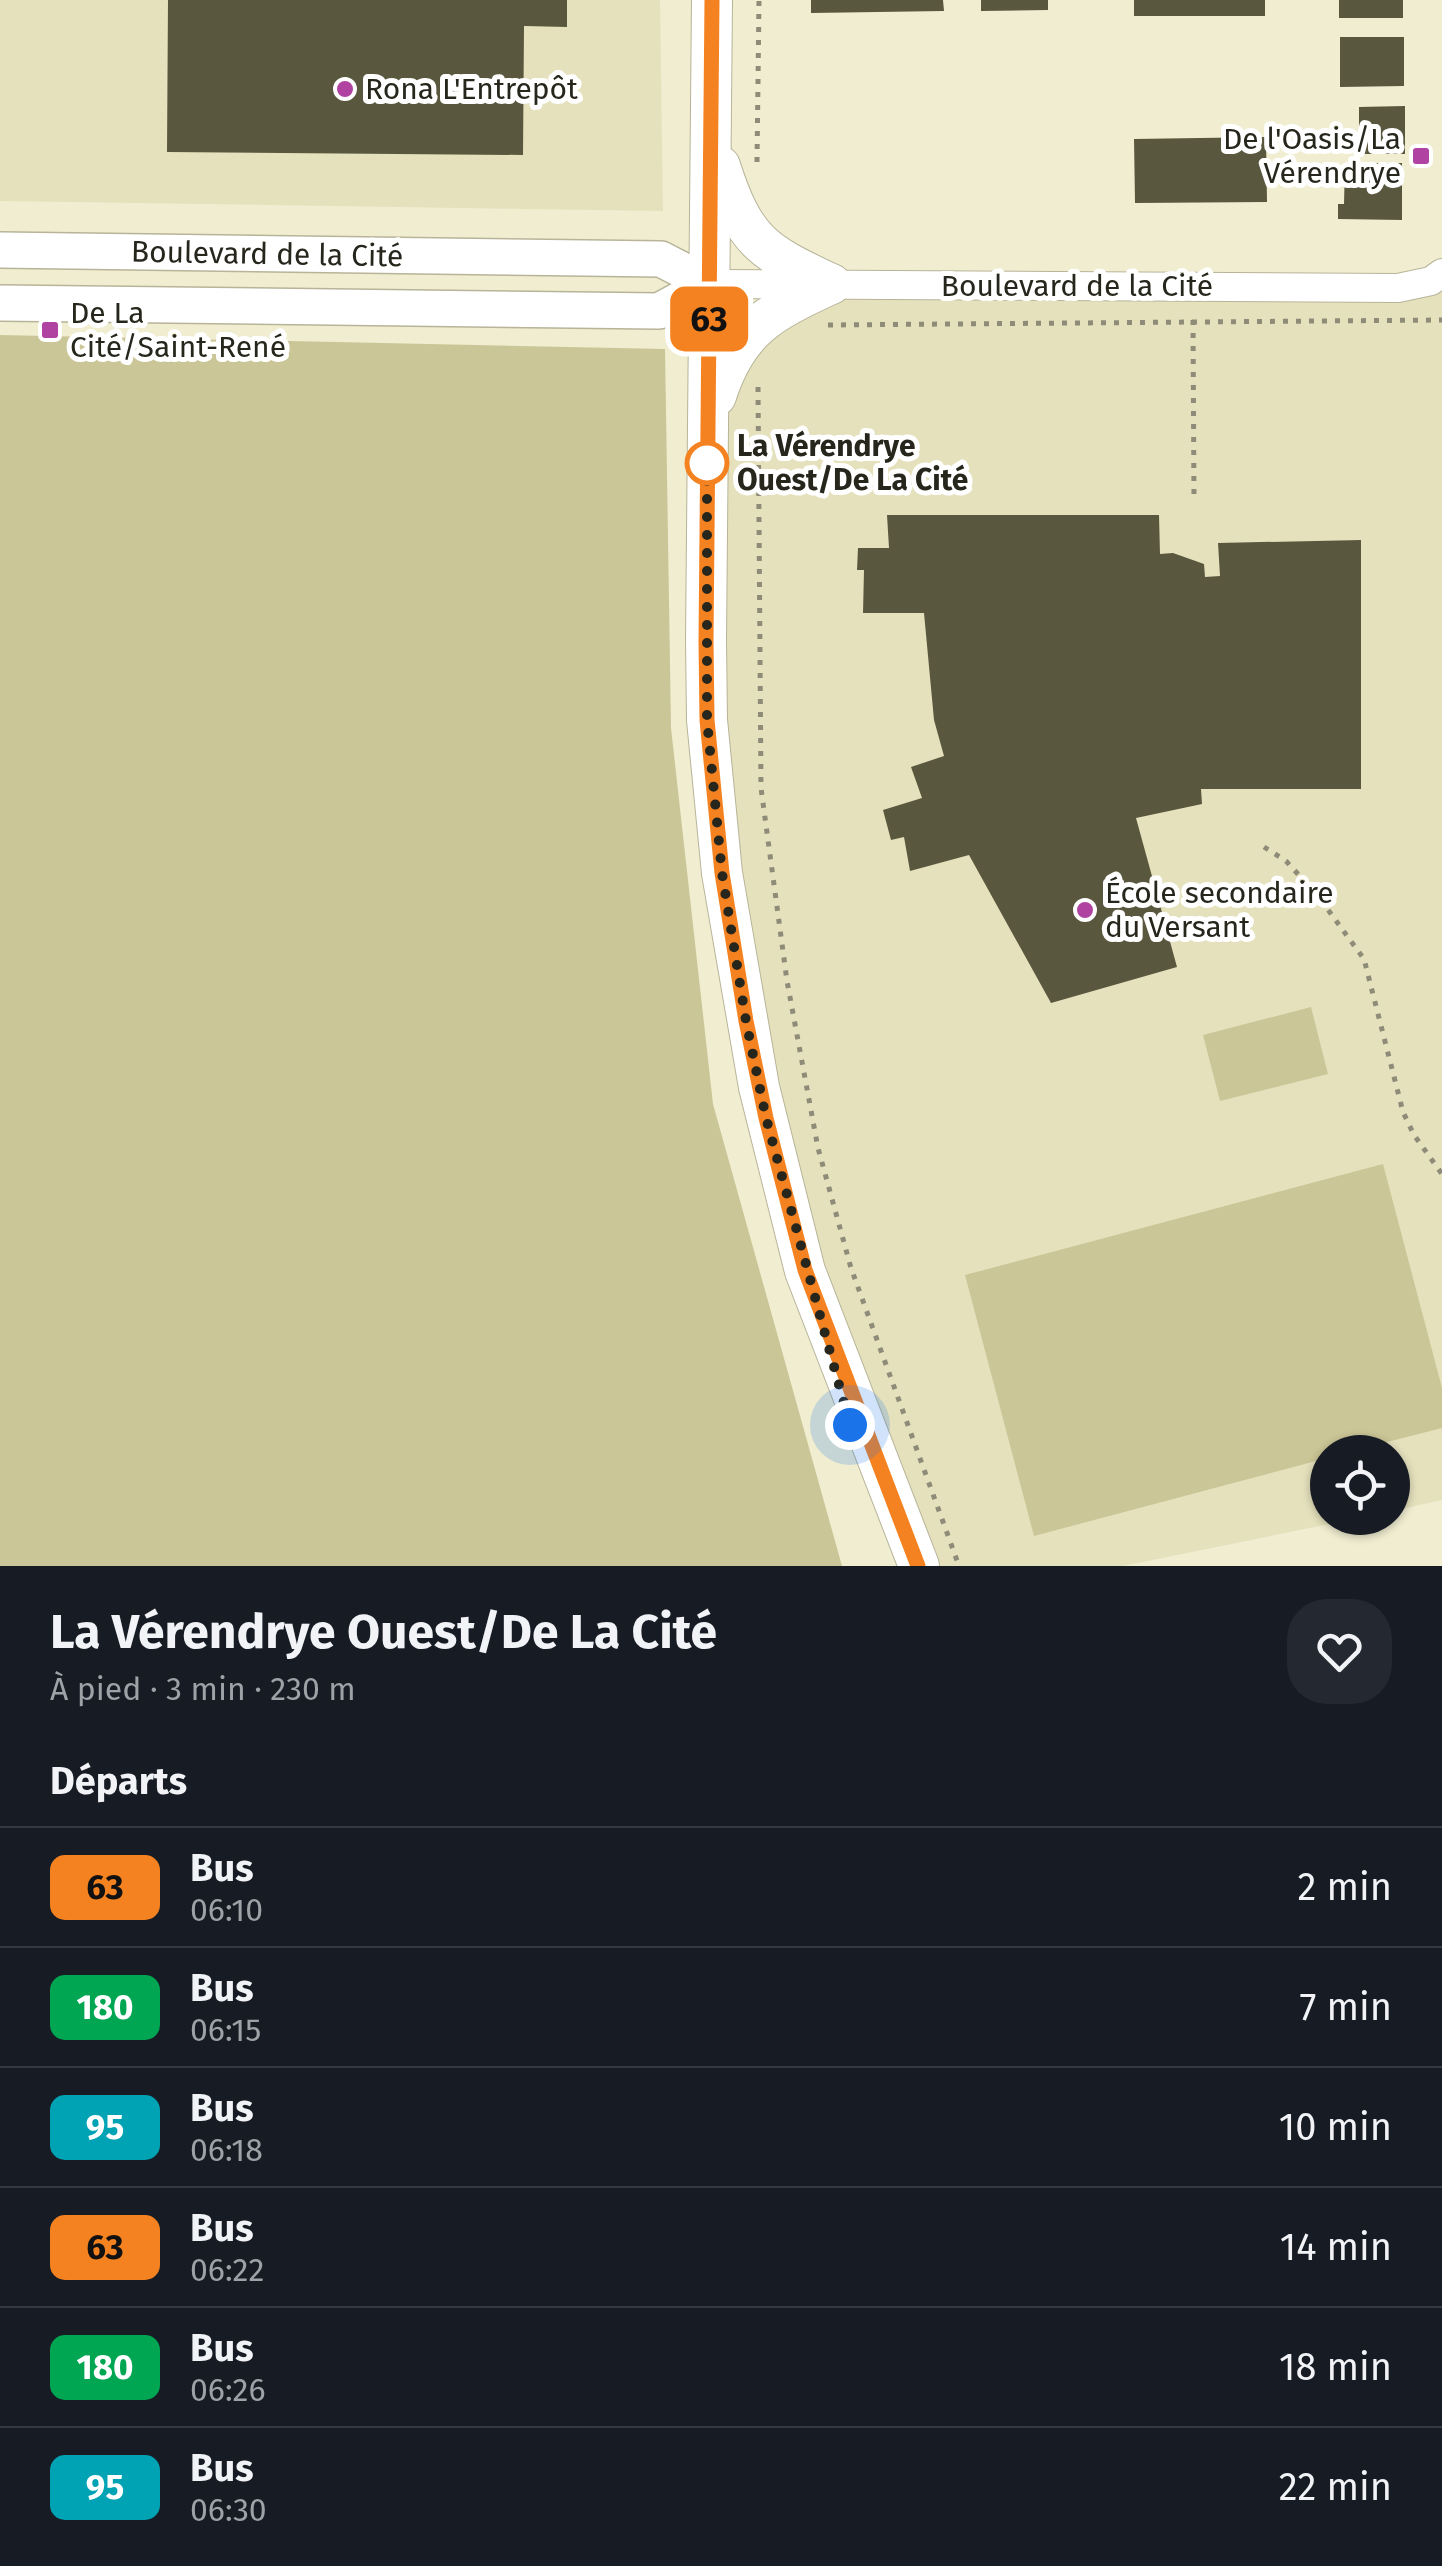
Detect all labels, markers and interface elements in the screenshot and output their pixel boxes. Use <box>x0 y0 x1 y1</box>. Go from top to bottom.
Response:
place label: Rona L'Entrepôt <box>365 71 578 107</box>
marker: Rona L'Entrepôt <box>334 78 356 100</box>
place label: De l'Oasis/La Vérendrye <box>1223 121 1401 191</box>
marker: De l'Oasis/La Vérendrye <box>1410 145 1432 167</box>
street label: Boulevard de la Cité <box>131 234 403 274</box>
street label: Boulevard de la Cité <box>941 268 1213 304</box>
line badge: 63 <box>664 286 754 352</box>
place label: De La Cité/Saint-René <box>70 295 286 365</box>
text: 63 <box>690 298 728 340</box>
marker: De La Cité/Saint-René <box>39 319 61 341</box>
place label: La Vérendrye Ouest/De La Cité <box>737 428 968 498</box>
marker: La Vérendrye Ouest/De La Cité <box>686 442 728 484</box>
place label: École secondaire du Versant <box>1105 875 1334 945</box>
marker: École secondaire du Versant <box>1074 899 1096 921</box>
your location <box>825 1400 875 1450</box>
map controls <box>1310 1435 1410 1535</box>
button: locate <box>1310 1435 1410 1535</box>
button: heart <box>1287 1599 1392 1704</box>
text: La Vérendrye Ouest/De La Cité <box>50 1603 717 1661</box>
text: À pied · 3 min · 230 m <box>50 1670 356 1708</box>
text: Départs <box>50 1758 187 1804</box>
text: Bus <box>190 1845 254 1891</box>
text: 2 min <box>1298 1864 1392 1910</box>
text: 63 <box>86 1866 124 1908</box>
text: 06:10 <box>190 1891 263 1929</box>
text: Bus <box>190 1965 254 2011</box>
text: 7 min <box>1300 1984 1392 2030</box>
text: 180 <box>76 1986 134 2028</box>
text: 06:15 <box>190 2011 261 2049</box>
text: Bus <box>190 2085 254 2131</box>
text: 10 min <box>1279 2104 1392 2150</box>
text: 95 <box>86 2106 124 2148</box>
text: 06:18 <box>190 2131 263 2169</box>
text: Bus <box>190 2205 254 2251</box>
text: 14 min <box>1280 2224 1392 2270</box>
text: 63 <box>86 2226 124 2268</box>
text: 06:22 <box>190 2251 264 2289</box>
text: Bus <box>190 2325 254 2371</box>
text: 18 min <box>1279 2344 1392 2390</box>
text: 180 <box>76 2346 134 2388</box>
text: 06:26 <box>190 2371 266 2409</box>
text: Bus <box>190 2445 254 2491</box>
text: 22 min <box>1279 2464 1392 2510</box>
text: 95 <box>86 2466 124 2508</box>
text: 06:30 <box>190 2491 267 2529</box>

